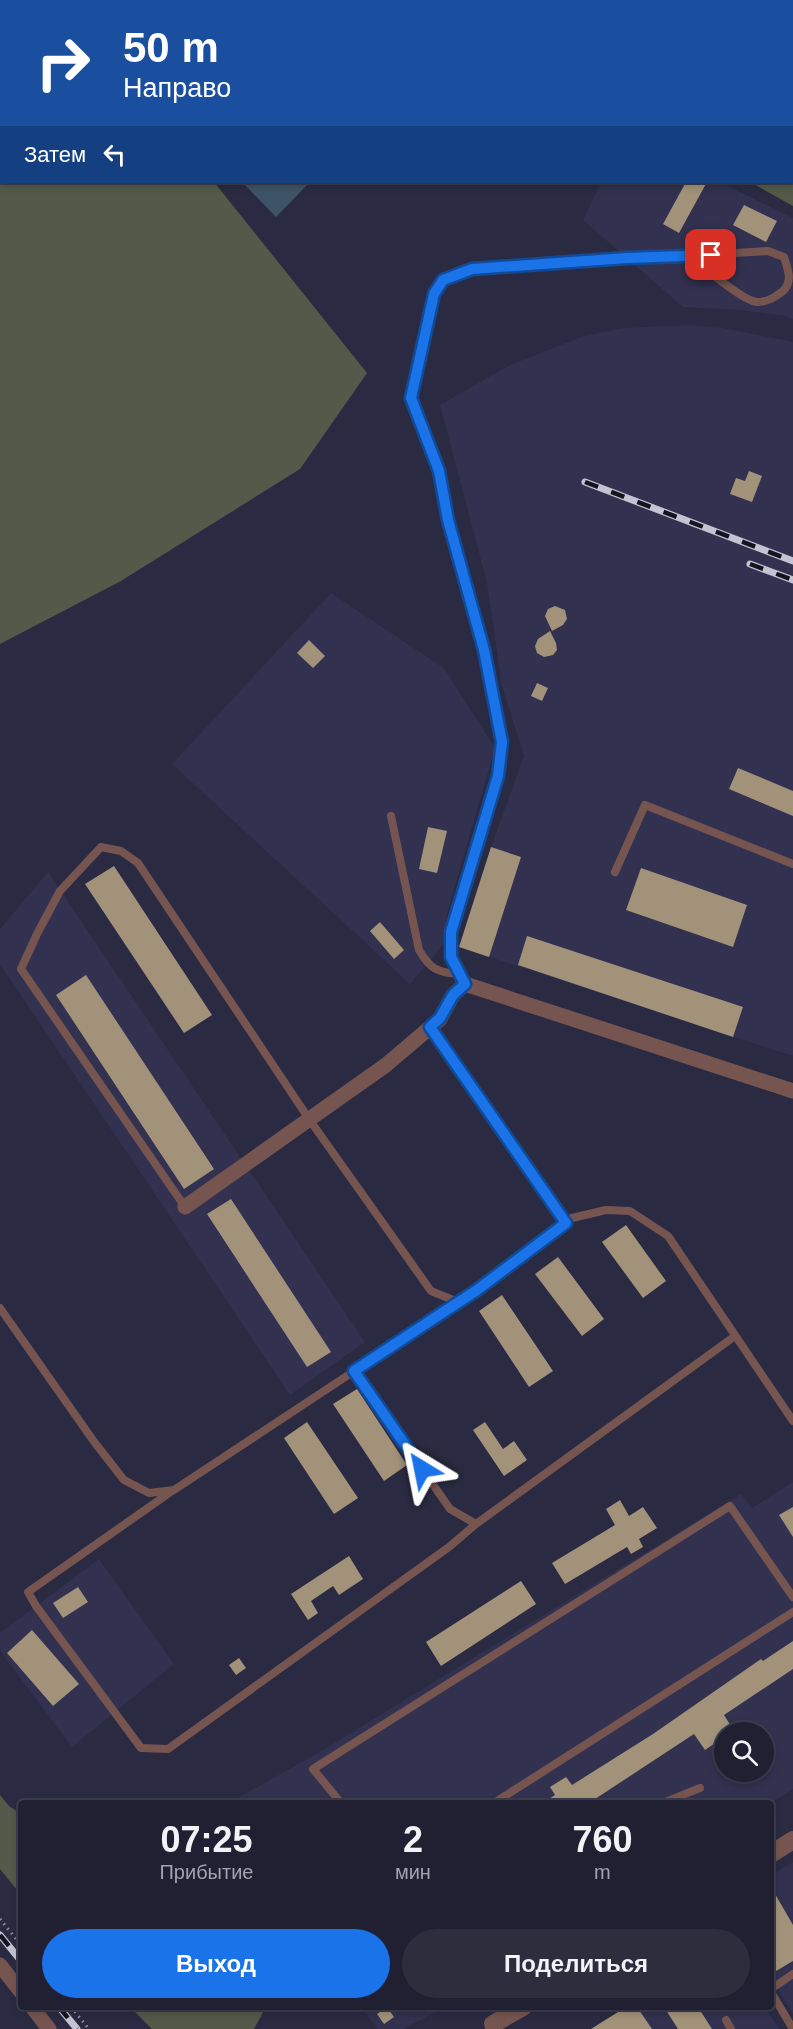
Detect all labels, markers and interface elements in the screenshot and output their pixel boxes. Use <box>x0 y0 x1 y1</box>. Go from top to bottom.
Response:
icon: right <box>24 24 102 102</box>
text: 50 m <box>123 24 219 71</box>
text: Направо <box>123 73 231 103</box>
icon: left <box>98 138 131 171</box>
text: Затем <box>24 142 86 167</box>
pin <box>685 229 736 280</box>
icon: arrive <box>694 238 727 271</box>
position arrow <box>390 1437 454 1501</box>
map controls <box>714 1722 774 1782</box>
button: search <box>714 1722 774 1782</box>
text: 07:25 <box>160 1819 253 1860</box>
text: 2 <box>403 1819 423 1860</box>
text: 760 <box>572 1819 632 1860</box>
text: Прибытие <box>159 1861 253 1883</box>
text: мин <box>395 1861 431 1883</box>
text: m <box>594 1861 611 1883</box>
button: Выход <box>42 1929 390 1998</box>
button: Поделиться <box>402 1929 750 1998</box>

